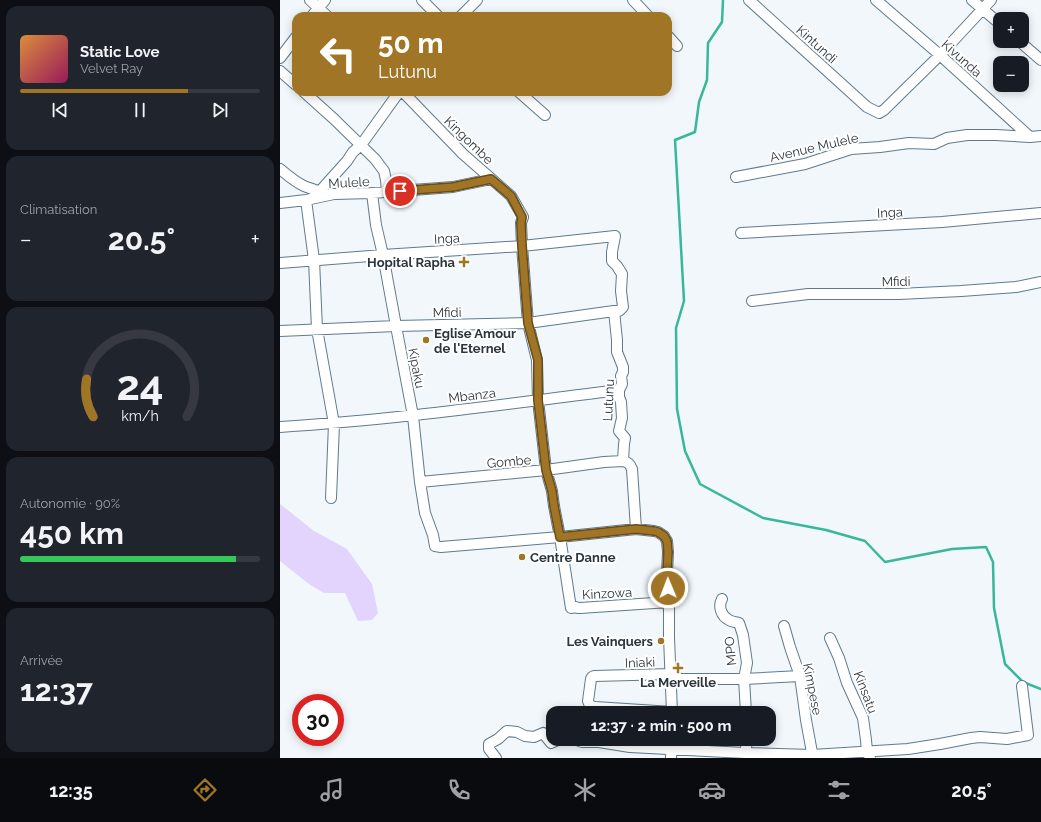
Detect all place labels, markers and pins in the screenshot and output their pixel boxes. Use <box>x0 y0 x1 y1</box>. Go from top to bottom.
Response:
pin <box>383 174 417 208</box>
place label: Hopital Rapha <box>367 255 456 270</box>
marker: Hopital Rapha <box>458 256 470 268</box>
place label: Eglise Amour de l'Eternel <box>434 326 516 356</box>
marker: Eglise Amour de l'Eternel <box>421 335 431 345</box>
place label: Centre Danne <box>530 550 616 565</box>
marker: Centre Danne <box>517 552 527 562</box>
place label: Les Vainquers <box>566 634 654 649</box>
marker: Les Vainquers <box>656 636 666 646</box>
marker: La Merveille <box>673 663 683 673</box>
place label: La Merveille <box>640 675 716 690</box>

